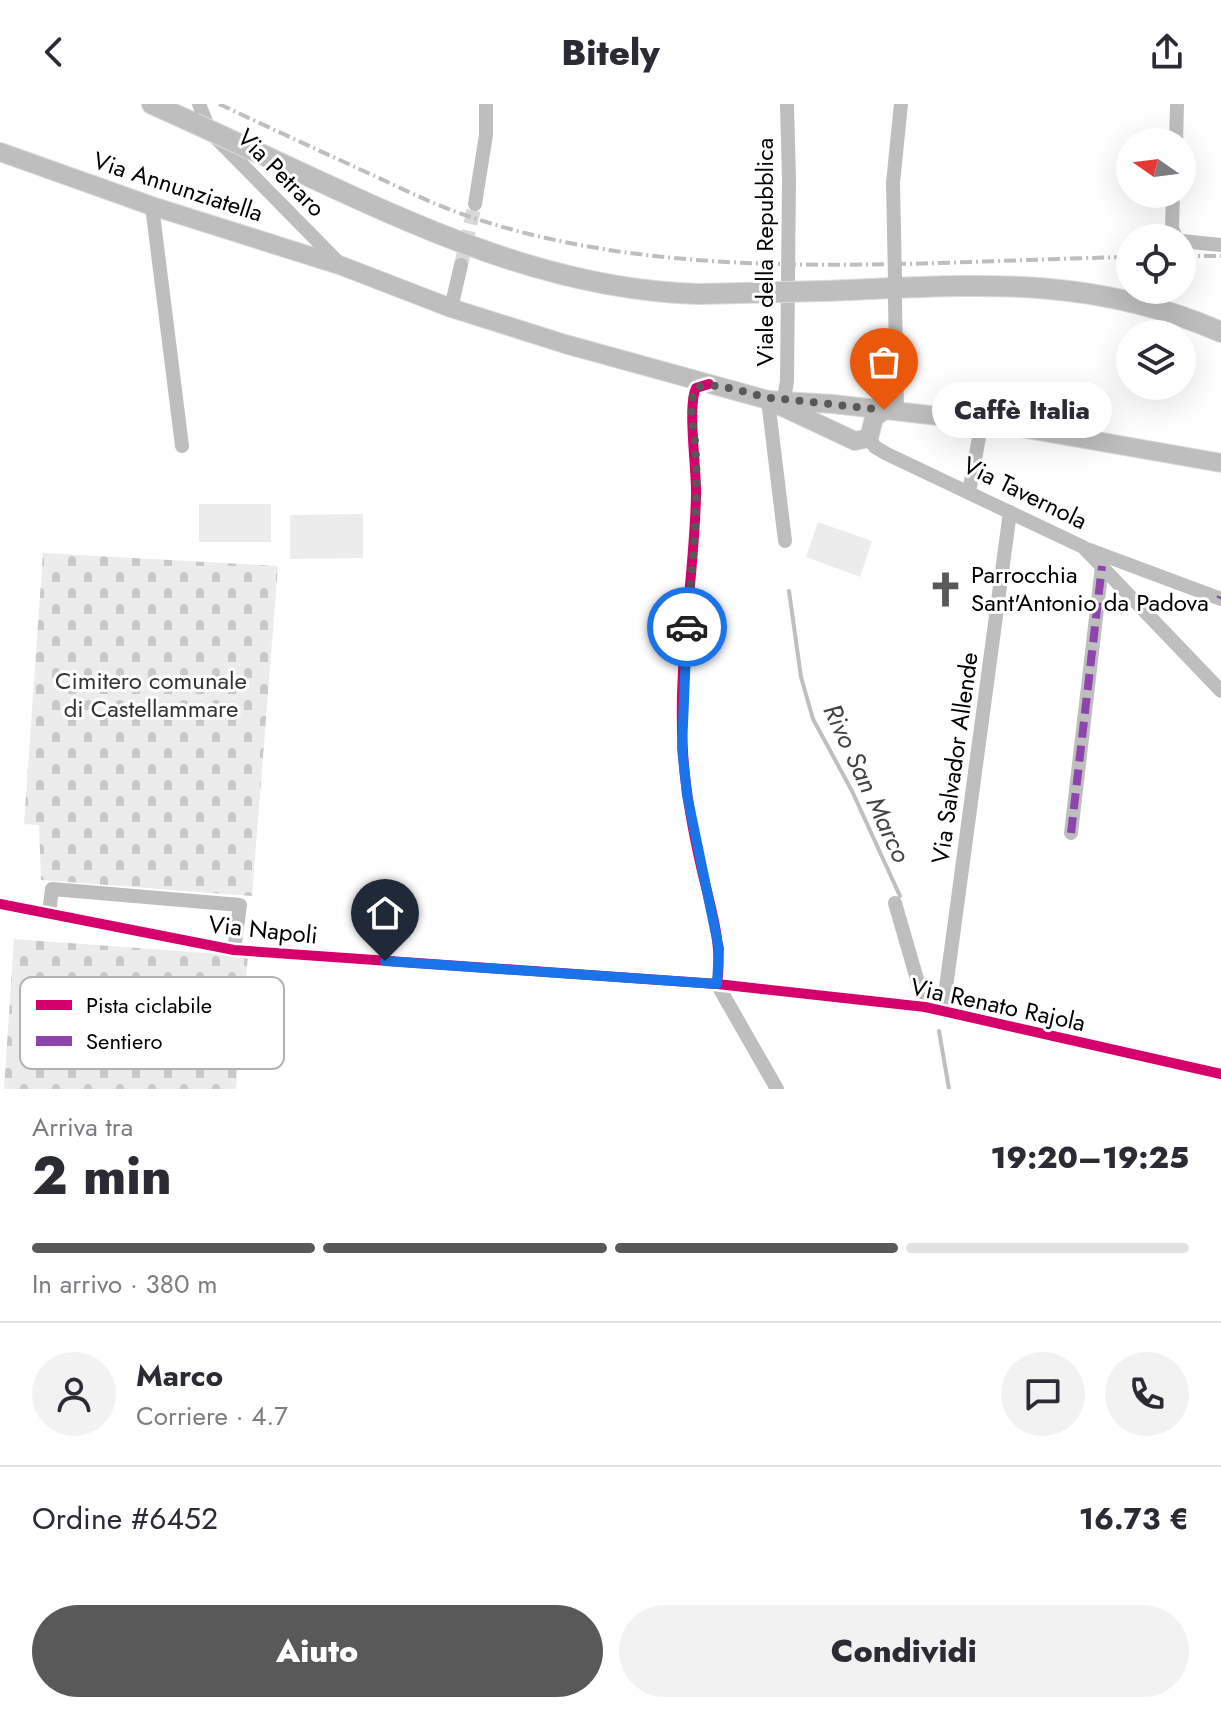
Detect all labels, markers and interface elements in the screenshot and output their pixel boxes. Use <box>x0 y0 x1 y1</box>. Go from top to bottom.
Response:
text: Bitely <box>561 26 660 78</box>
icon: back <box>32 30 76 74</box>
icon: share <box>1145 30 1189 74</box>
street label: Via Petraro <box>229 121 333 225</box>
north arrow <box>1116 128 1196 208</box>
map controls <box>1116 128 1196 400</box>
street label: Viale della Repubblica <box>747 138 782 366</box>
street label: Via Annunziatella <box>89 143 268 230</box>
button: locate <box>1116 224 1196 304</box>
button: layers <box>1116 320 1196 400</box>
pin <box>850 328 918 410</box>
icon: bag <box>862 340 906 384</box>
callout: Caffè Italia <box>932 382 1112 438</box>
text: Caffè Italia <box>954 391 1090 429</box>
street label: Via Tavernola <box>957 447 1093 538</box>
place label: Parrocchia Sant'Antonio da Padova <box>971 557 1209 620</box>
church icon: Parrocchia Sant'Antonio da Padova <box>926 570 964 608</box>
courier <box>647 587 727 667</box>
icon: car <box>665 605 709 649</box>
street label: Via Salvador Allende <box>922 650 987 866</box>
park label: Cimitero comunale di Castellammare <box>55 663 247 726</box>
water label: Rivo San Marco <box>814 697 920 869</box>
pin <box>351 879 419 961</box>
icon: home <box>363 891 407 935</box>
street label: Via Napoli <box>207 906 319 953</box>
street label: Via Renato Rajola <box>907 969 1089 1040</box>
legend <box>20 977 284 1069</box>
text: Pista ciclabile <box>86 989 212 1021</box>
text: Sentiero <box>86 1025 163 1057</box>
text: Arriva tra <box>32 1108 133 1146</box>
text: 19:20–19:25 <box>991 1136 1189 1179</box>
text: 2 min <box>32 1138 172 1214</box>
text: In arrivo · 380 m <box>32 1265 218 1303</box>
button: person <box>32 1352 116 1436</box>
button: chat <box>1001 1352 1085 1436</box>
button: phone <box>1105 1352 1189 1436</box>
text: Marco <box>136 1354 223 1397</box>
text: Corriere · 4.7 <box>136 1397 288 1435</box>
text: Ordine #6452 <box>32 1497 218 1540</box>
text: 16.73 € <box>1079 1497 1189 1540</box>
button: Aiuto <box>32 1605 603 1697</box>
button: Condividi <box>619 1605 1189 1697</box>

